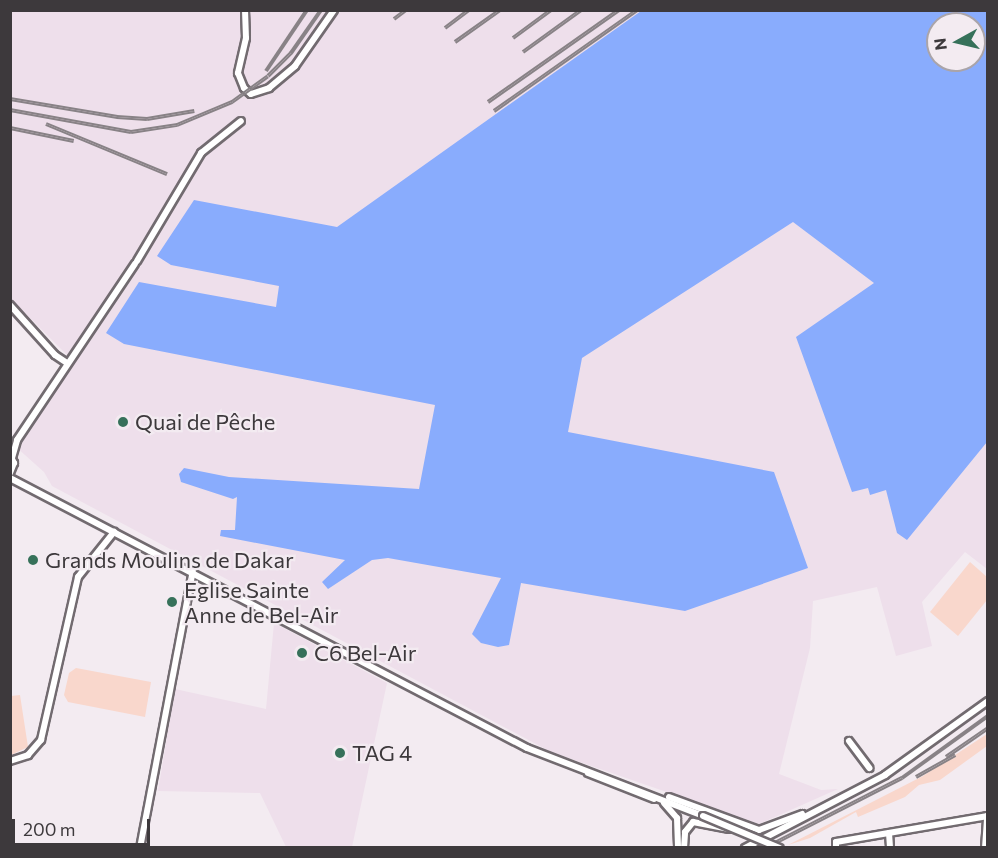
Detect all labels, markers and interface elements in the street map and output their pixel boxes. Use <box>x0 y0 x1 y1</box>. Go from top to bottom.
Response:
north arrow <box>926 12 986 72</box>
text: N <box>929 37 950 52</box>
place label: Quai de Pêche <box>135 409 275 435</box>
marker: Quai de Pêche <box>116 415 130 429</box>
place label: Grands Moulins de Dakar <box>45 547 294 573</box>
marker: Grands Moulins de Dakar <box>26 553 40 567</box>
place label: Eglise Sainte Anne de Bel-Air <box>184 576 339 628</box>
marker: Eglise Sainte Anne de Bel-Air <box>165 595 179 609</box>
place label: C6 Bel-Air <box>314 640 417 666</box>
marker: C6 Bel-Air <box>295 646 309 660</box>
place label: TAG 4 <box>352 740 412 766</box>
marker: TAG 4 <box>333 746 347 760</box>
scale bar <box>15 807 153 845</box>
text: 200 m <box>23 818 76 840</box>

